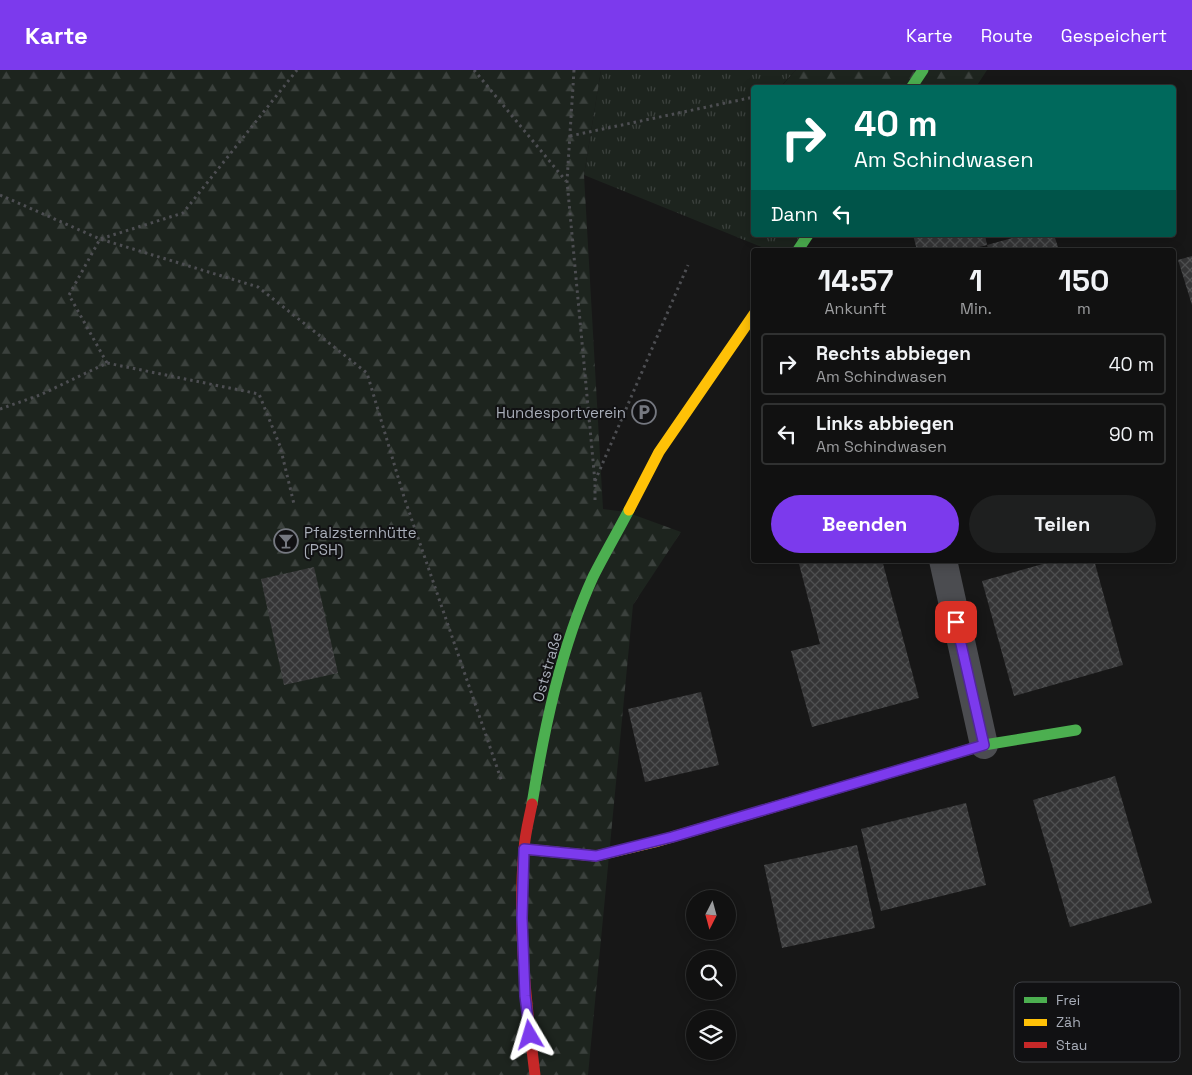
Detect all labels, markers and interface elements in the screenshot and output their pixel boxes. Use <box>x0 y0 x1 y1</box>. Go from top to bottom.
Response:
text: Karte <box>25 20 88 51</box>
text: Karte <box>906 24 953 47</box>
text: Route <box>981 24 1033 47</box>
text: Gespeichert <box>1061 24 1167 47</box>
text: 40 m <box>854 102 938 146</box>
icon: right <box>771 105 836 170</box>
text: Am Schindwasen <box>854 145 1034 173</box>
icon: left <box>828 200 856 228</box>
text: Dann <box>771 202 818 227</box>
text: 14:57 <box>818 261 893 300</box>
text: 1 <box>969 261 983 300</box>
text: 150 <box>1058 261 1109 300</box>
text: Ankunft <box>825 298 887 319</box>
text: Min. <box>960 298 992 319</box>
text: m <box>1077 298 1091 319</box>
text: Rechts abbiegen <box>816 341 971 366</box>
icon: right <box>773 350 801 378</box>
text: 40 m <box>1109 352 1154 377</box>
text: Am Schindwasen <box>816 366 947 387</box>
parking icon: Hundesportverein <box>631 399 657 425</box>
place label: Hundesportverein <box>496 403 626 422</box>
text: Links abbiegen <box>816 411 954 436</box>
icon: left <box>773 420 801 448</box>
text: 90 m <box>1109 422 1154 447</box>
text: Am Schindwasen <box>816 436 947 457</box>
button: Beenden <box>771 495 959 553</box>
button: Teilen <box>969 495 1156 553</box>
place label: Pfalzsternhütte (PSH) <box>304 523 417 560</box>
bar icon: Pfalzsternhütte (PSH) <box>273 528 299 554</box>
pin <box>935 601 977 643</box>
icon: arrive <box>942 608 970 636</box>
street label: Oststraße <box>528 630 566 704</box>
north arrow <box>686 890 736 940</box>
map controls <box>686 890 736 1060</box>
button: search <box>686 950 736 1000</box>
legend <box>1014 982 1180 1062</box>
text: Frei <box>1056 991 1080 1009</box>
position arrow <box>503 1008 555 1060</box>
button: layers <box>686 1010 736 1060</box>
text: Zäh <box>1056 1013 1081 1031</box>
text: Stau <box>1056 1036 1087 1054</box>

